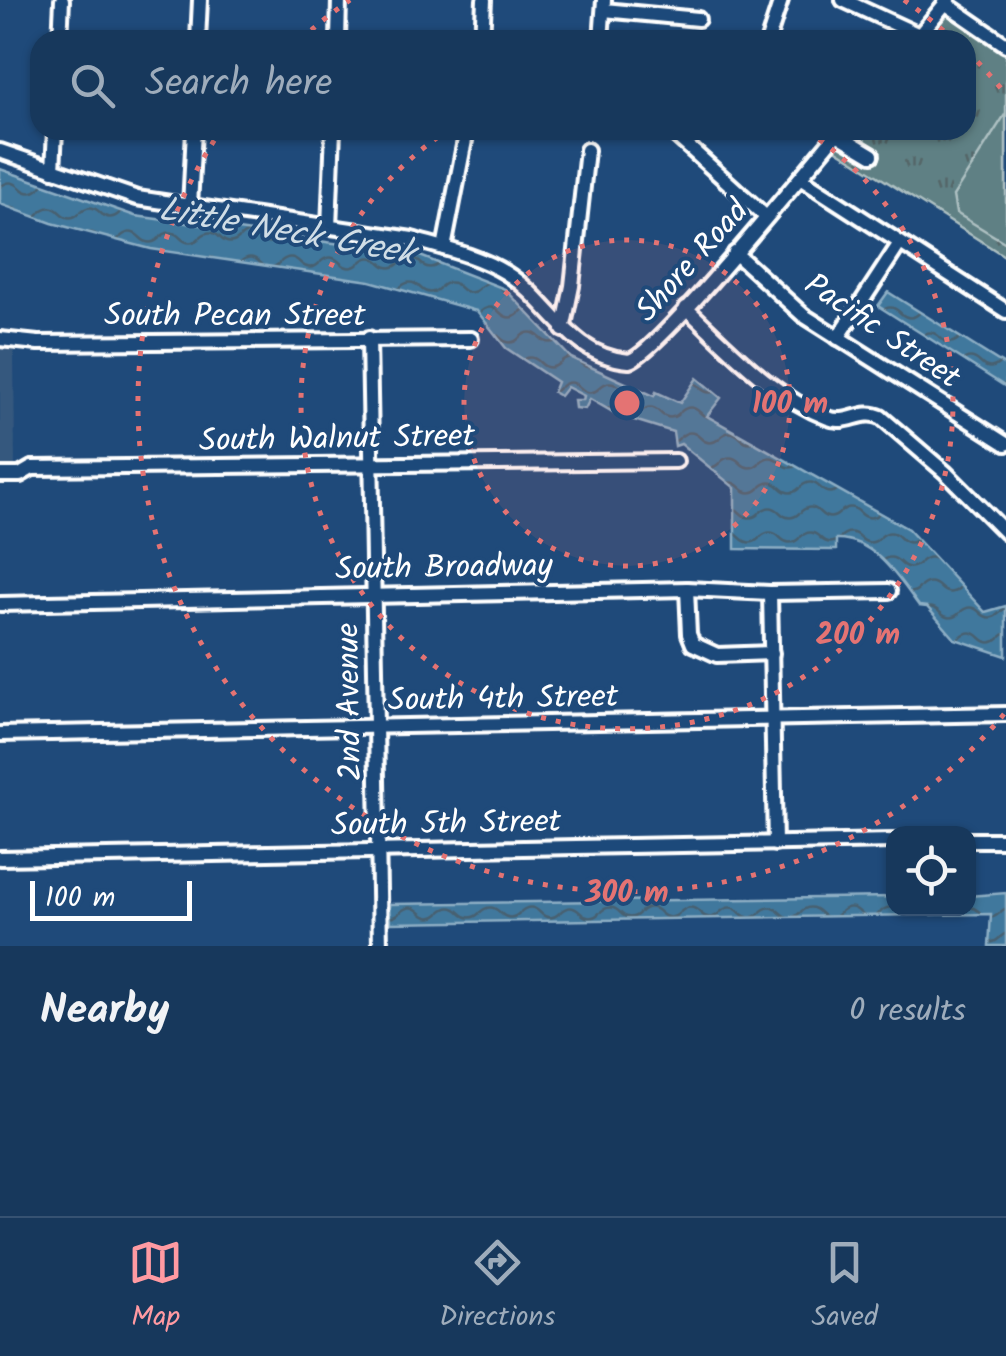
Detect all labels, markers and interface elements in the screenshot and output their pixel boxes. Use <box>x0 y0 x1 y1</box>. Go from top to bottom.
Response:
search box <box>30 30 976 140</box>
text: Search here <box>145 55 332 115</box>
icon: search <box>65 58 120 113</box>
water label: Little Neck Creek <box>154 183 423 284</box>
street label: Shore Road <box>624 188 763 335</box>
street label: Pacific Street <box>793 261 971 404</box>
street label: South Pecan Street <box>104 291 366 342</box>
text: 100 m <box>752 381 828 429</box>
centre of rings <box>609 385 645 421</box>
street label: South Walnut Street <box>199 412 476 467</box>
street label: South Broadway <box>335 541 554 596</box>
text: 200 m <box>816 612 900 660</box>
street label: 2nd Avenue <box>324 622 377 782</box>
street label: South 4th Street <box>387 672 619 727</box>
street label: South 5th Street <box>331 797 562 852</box>
map controls <box>886 826 976 916</box>
button: locate <box>886 826 976 916</box>
text: 300 m <box>584 870 669 918</box>
scale bar <box>30 876 192 920</box>
text: 100 m <box>45 876 115 921</box>
text: Nearby <box>40 978 169 1045</box>
text: 0 results <box>849 986 966 1037</box>
tab: Map <box>128 1235 183 1340</box>
tab: Directions <box>439 1235 555 1340</box>
tab: Saved <box>812 1235 878 1340</box>

